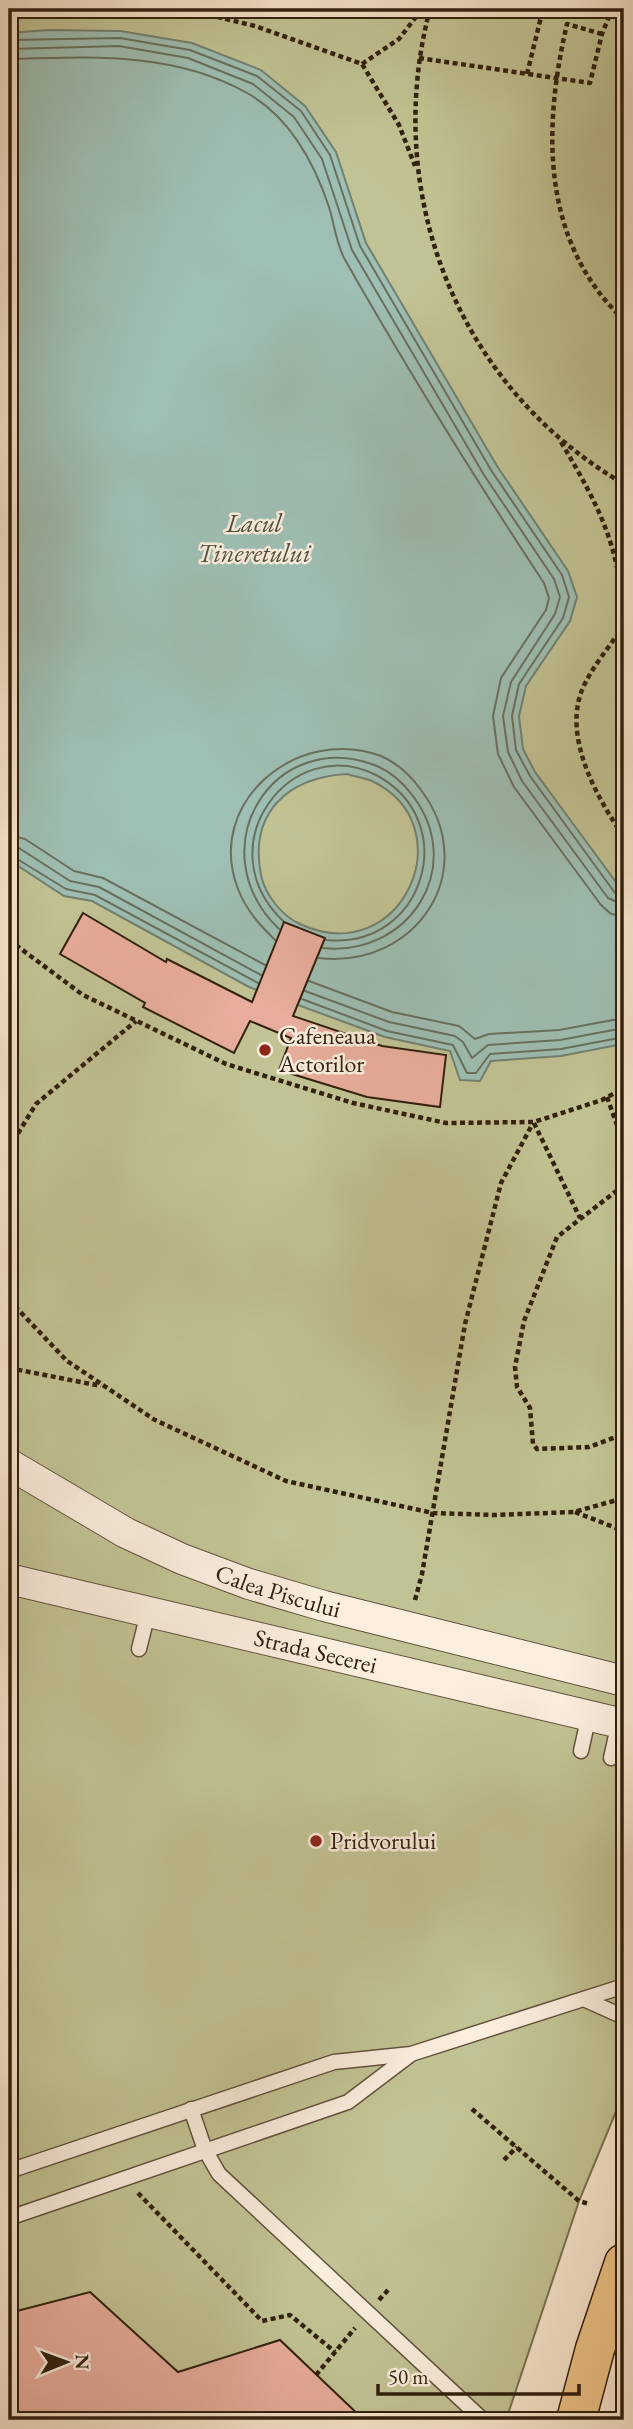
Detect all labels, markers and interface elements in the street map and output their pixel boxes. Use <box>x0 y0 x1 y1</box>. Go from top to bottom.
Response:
water label: Lacul Tineretului <box>197 506 312 570</box>
place label: Cafeneaua Actorilor <box>278 1020 376 1079</box>
marker: Cafeneaua Actorilor <box>257 1042 273 1058</box>
street label: Calea Piscului <box>211 1557 344 1625</box>
street label: Strada Secerei <box>251 1621 380 1680</box>
place label: Pridvorului <box>330 1825 436 1856</box>
marker: Pridvorului <box>308 1833 324 1849</box>
north arrow <box>32 2328 102 2398</box>
scale bar <box>378 2352 579 2396</box>
text: N <box>70 2354 95 2370</box>
text: 50 m <box>388 2363 429 2390</box>

